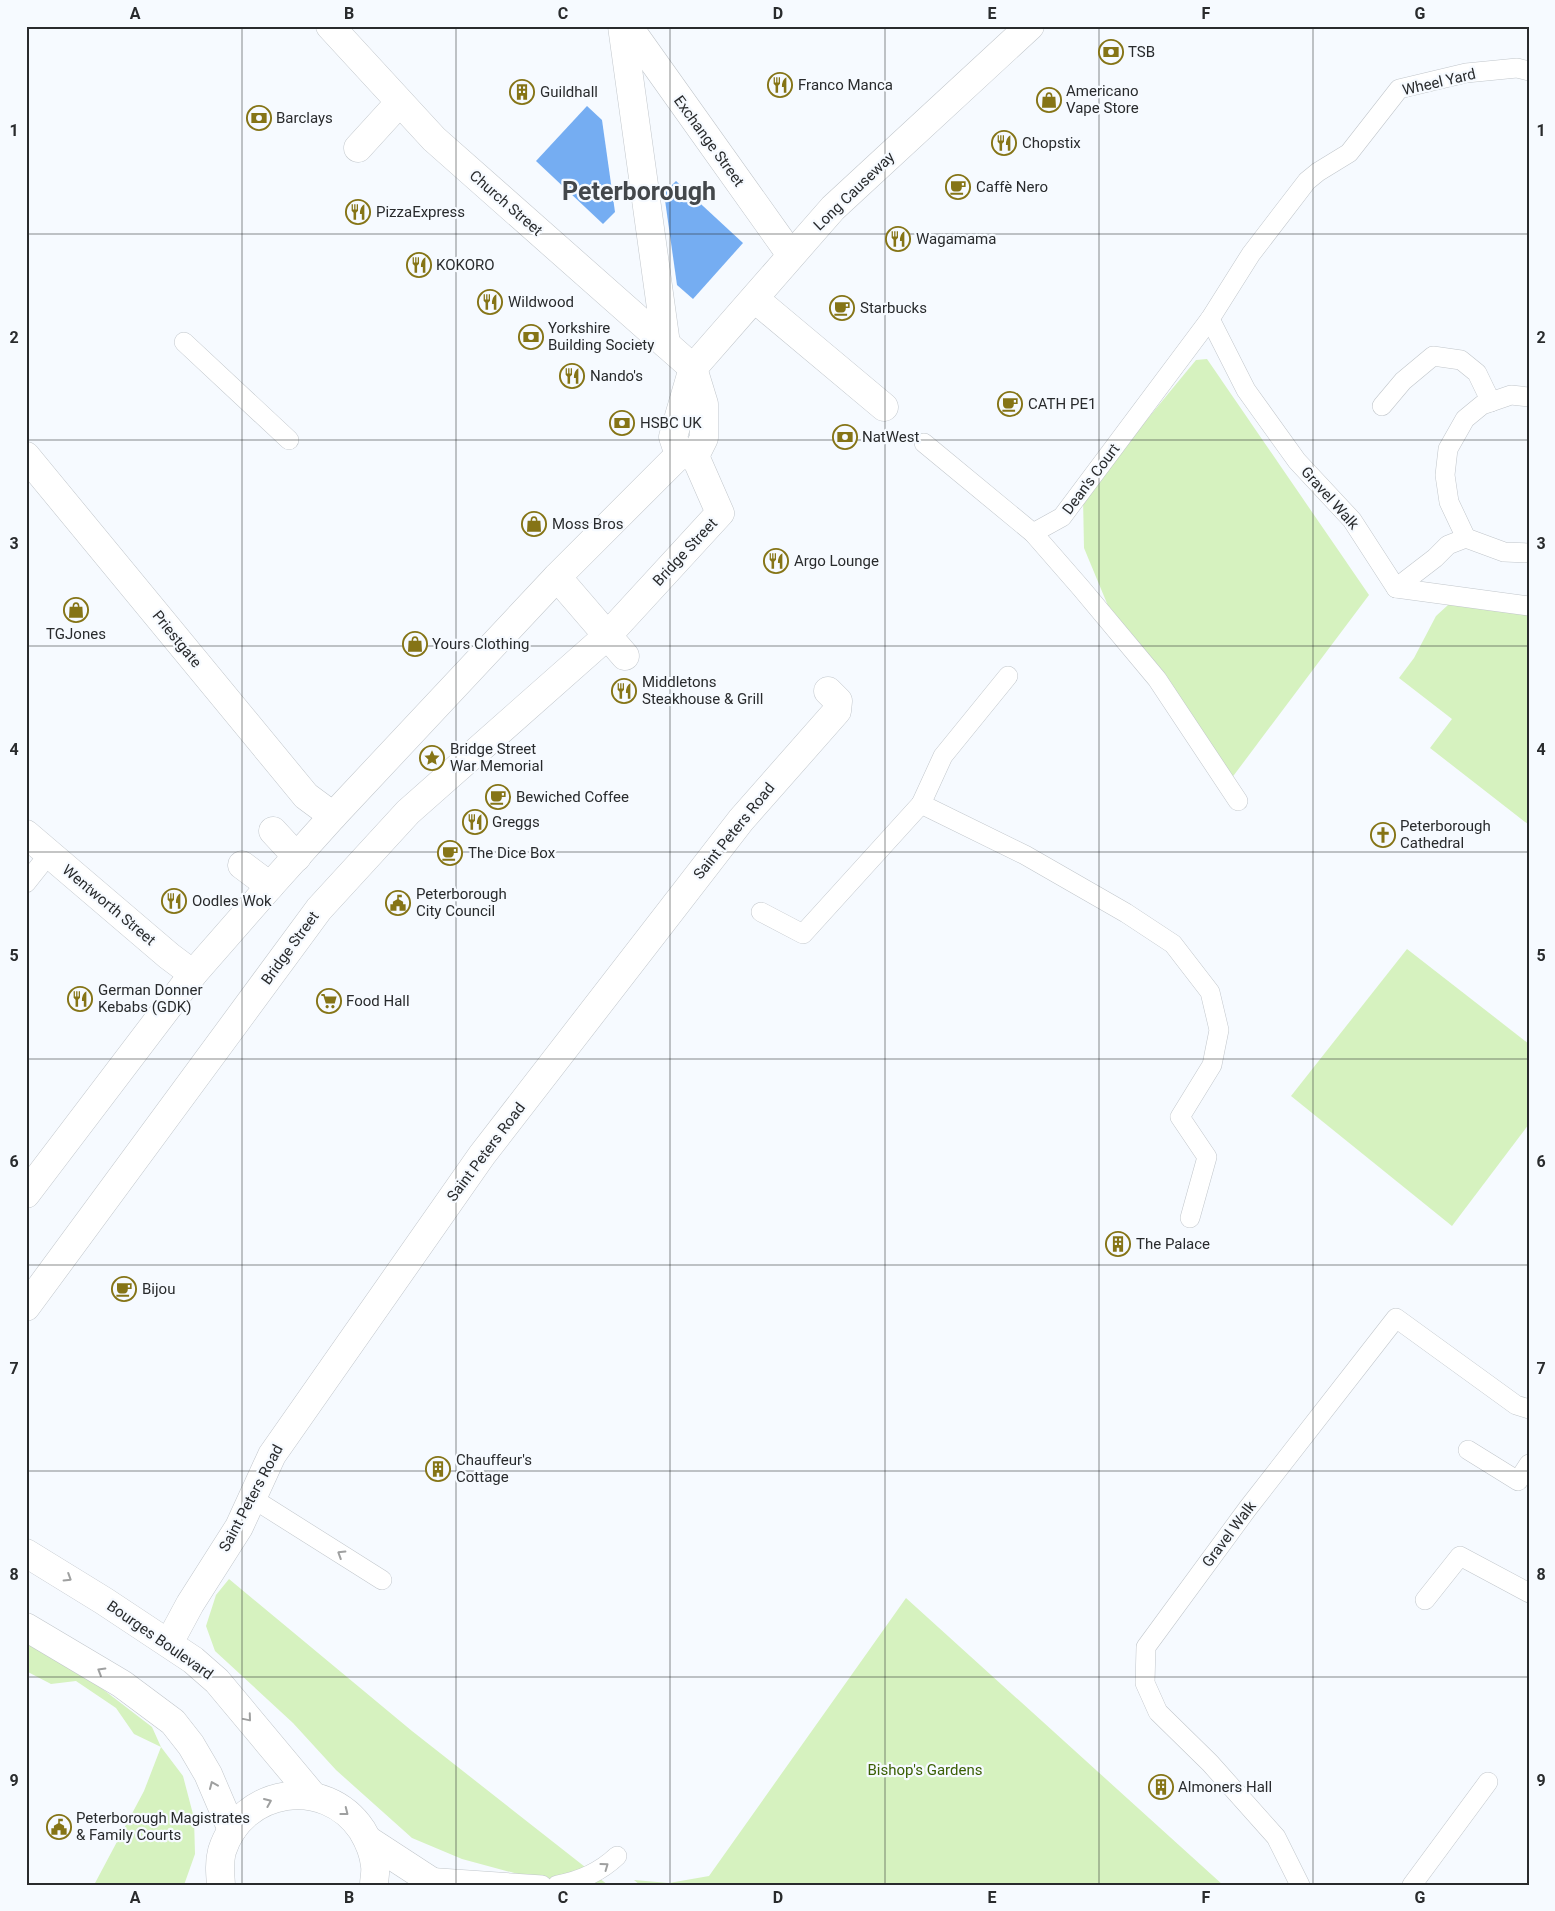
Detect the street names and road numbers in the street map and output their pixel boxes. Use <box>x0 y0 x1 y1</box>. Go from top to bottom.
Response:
street label: Wheel Yard <box>1400 65 1478 99</box>
street label: Exchange Street <box>670 92 748 190</box>
street label: Long Causeway <box>810 148 898 234</box>
street label: Church Street <box>466 166 546 240</box>
street label: Dean's Court <box>1059 440 1123 518</box>
street label: Gravel Walk <box>1297 463 1363 533</box>
street label: Bridge Street <box>649 514 721 590</box>
street label: Priestgate <box>149 607 205 671</box>
street label: Saint Peters Road <box>690 779 778 883</box>
street label: Wentworth Street <box>59 861 159 949</box>
street label: Bridge Street <box>257 908 323 988</box>
street label: Saint Peters Road <box>443 1099 529 1205</box>
street label: Saint Peters Road <box>215 1441 287 1555</box>
street label: Gravel Walk <box>1198 1497 1260 1571</box>
street label: Bourges Boulevard <box>103 1597 217 1683</box>

